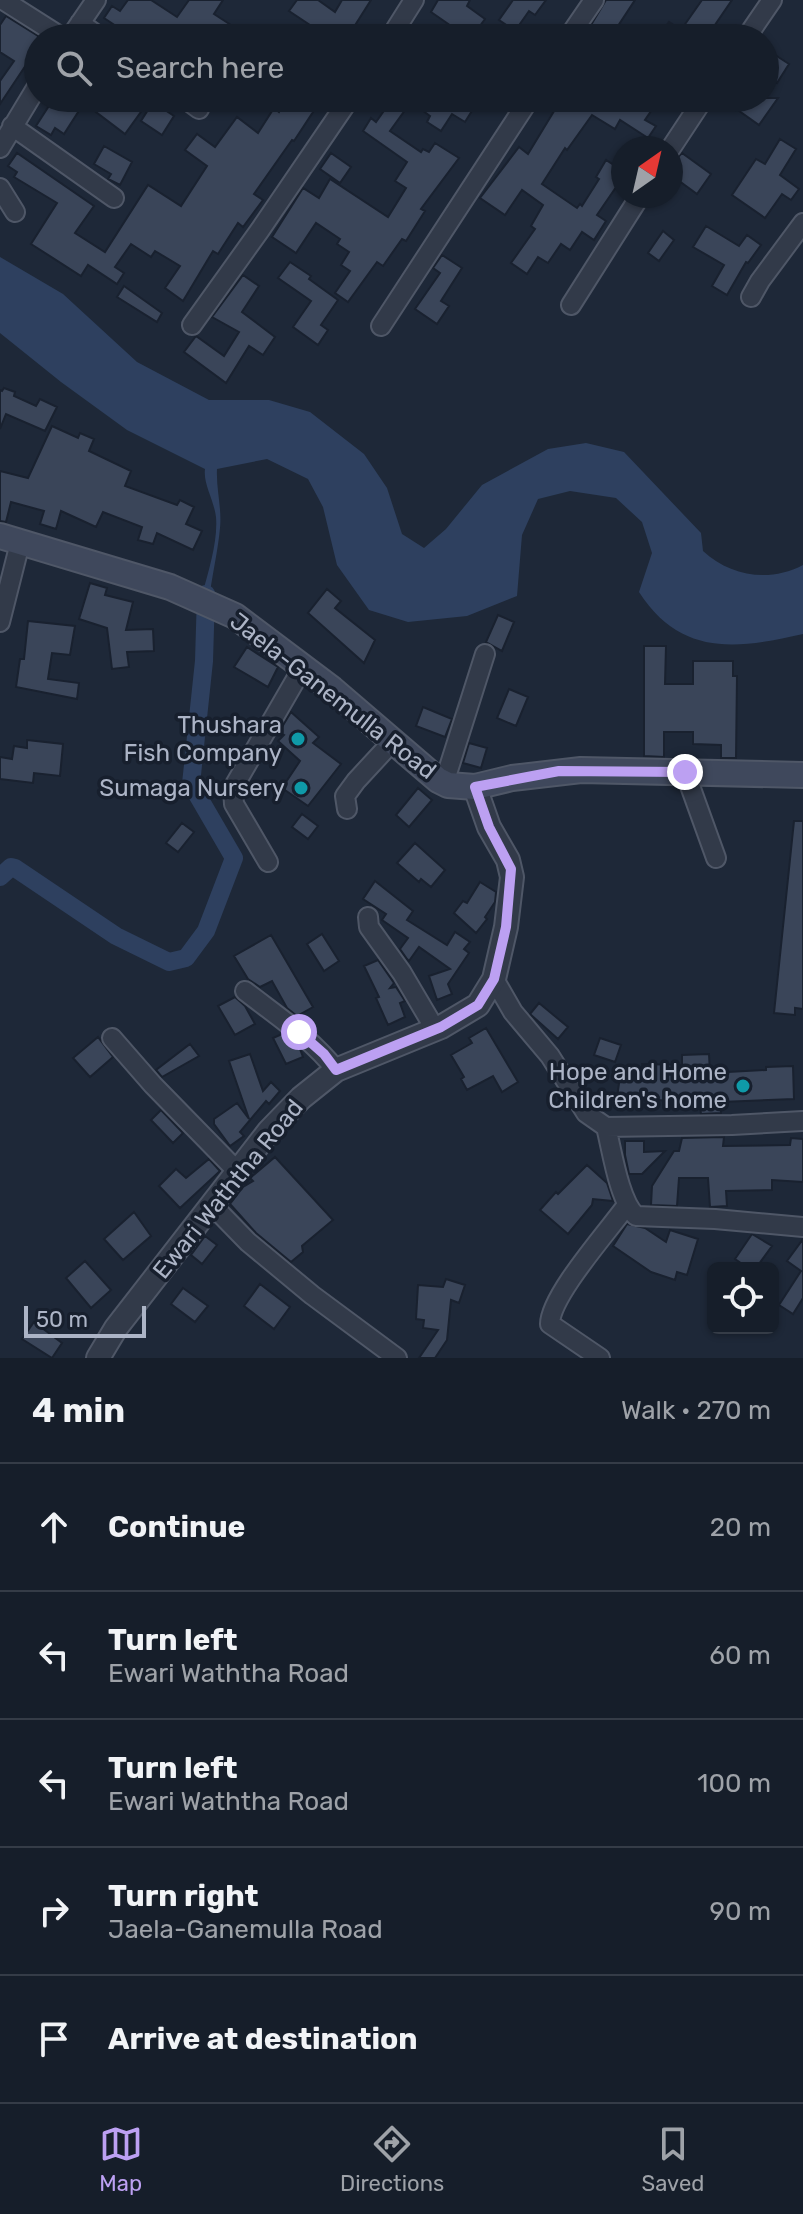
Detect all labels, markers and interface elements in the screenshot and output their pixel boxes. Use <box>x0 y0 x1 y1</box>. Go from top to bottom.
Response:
search box <box>24 24 779 112</box>
icon: search <box>52 46 96 90</box>
text: Search here <box>116 50 284 86</box>
north arrow <box>611 136 683 208</box>
street label: Jaela-Ganemulla Road <box>224 607 442 785</box>
place label: Thushara Fish Company <box>123 711 282 767</box>
marker: Thushara Fish Company <box>289 730 307 748</box>
route end <box>667 754 703 790</box>
place label: Sumaga Nursery <box>99 774 285 802</box>
marker: Sumaga Nursery <box>292 779 310 797</box>
route start <box>281 1014 317 1050</box>
place label: Hope and Home Children's home <box>548 1058 727 1114</box>
marker: Hope and Home Children's home <box>734 1077 752 1095</box>
street label: Ewari Waththa Road <box>147 1094 309 1284</box>
map controls <box>707 1262 779 1334</box>
button: locate <box>707 1262 779 1334</box>
scale bar <box>24 1302 146 1338</box>
text: 50 m <box>36 1306 88 1333</box>
text: 4 min <box>32 1390 125 1431</box>
text: Walk · 270 m <box>621 1395 771 1426</box>
icon: ahead <box>32 1505 76 1549</box>
text: Continue <box>108 1509 245 1545</box>
text: 20 m <box>710 1512 771 1543</box>
text: Turn left <box>108 1622 238 1658</box>
icon: left <box>32 1633 76 1677</box>
text: 60 m <box>709 1640 771 1671</box>
text: Ewari Waththa Road <box>108 1658 349 1689</box>
text: Turn left <box>108 1750 238 1786</box>
icon: left <box>32 1761 76 1805</box>
text: 100 m <box>697 1768 771 1799</box>
text: Ewari Waththa Road <box>108 1786 349 1817</box>
text: Turn right <box>108 1878 259 1914</box>
icon: right <box>32 1889 76 1933</box>
text: 90 m <box>710 1896 771 1927</box>
text: Jaela-Ganemulla Road <box>108 1914 383 1945</box>
icon: arrive <box>32 2017 76 2061</box>
text: Arrive at destination <box>108 2021 418 2057</box>
tab: Map <box>99 2122 143 2197</box>
tab: Directions <box>340 2122 444 2197</box>
tab: Saved <box>642 2122 704 2197</box>

